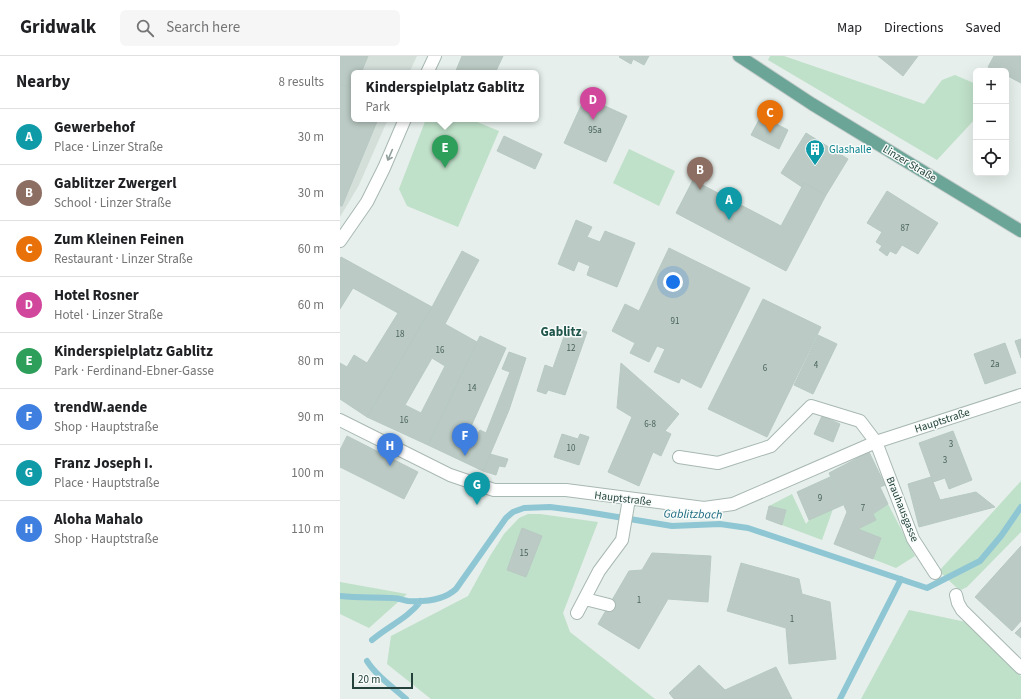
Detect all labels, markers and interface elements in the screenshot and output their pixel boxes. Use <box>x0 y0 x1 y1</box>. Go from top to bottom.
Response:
search box <box>120 10 400 46</box>
text: Gridwalk <box>20 14 96 41</box>
icon: search <box>134 17 156 39</box>
text: Search here <box>166 17 240 38</box>
text: Map <box>837 18 862 38</box>
text: Directions <box>884 18 943 38</box>
text: Saved <box>965 18 1001 38</box>
map controls <box>973 68 1009 176</box>
button: + <box>973 68 1009 104</box>
text: Nearby <box>16 70 70 94</box>
popup <box>351 70 539 122</box>
text: 8 results <box>279 73 324 91</box>
text: Kinderspielplatz Gablitz <box>366 77 524 98</box>
pin: D <box>580 87 606 120</box>
text: Park <box>366 98 390 116</box>
pin: C <box>757 100 783 133</box>
button: − <box>973 104 1009 140</box>
text: Gewerbehof <box>54 117 135 138</box>
house number: 95a <box>588 124 602 137</box>
text: A <box>25 128 33 146</box>
text: 30 m <box>298 128 324 146</box>
pin: E <box>432 135 458 168</box>
text: Place · Linzer Straße <box>54 138 163 156</box>
building icon: Glashalle <box>804 138 826 166</box>
button: locate <box>973 140 1009 176</box>
street label: Linzer Straße <box>880 141 940 186</box>
place label: Glashalle <box>829 142 872 157</box>
one-way arrow <box>385 148 393 160</box>
pin: B <box>687 157 713 190</box>
text: Gablitzer Zwergerl <box>54 173 177 194</box>
text: B <box>25 184 33 202</box>
text: 30 m <box>298 184 324 202</box>
pin: A <box>716 187 742 220</box>
text: School · Linzer Straße <box>54 194 171 212</box>
house number: 87 <box>901 222 910 235</box>
text: Zum Kleinen Feinen <box>54 229 184 250</box>
text: C <box>25 240 33 258</box>
text: 60 m <box>298 240 324 258</box>
text: Restaurant · Linzer Straße <box>54 250 193 268</box>
your location <box>663 272 683 292</box>
text: Hotel Rosner <box>54 285 139 306</box>
text: D <box>25 296 33 314</box>
text: 60 m <box>298 296 324 314</box>
text: Hotel · Linzer Straße <box>54 306 163 324</box>
house number: 91 <box>671 315 679 328</box>
district label: Gablitz <box>541 323 581 341</box>
house number: 18 <box>396 328 405 341</box>
text: Kinderspielplatz Gablitz <box>54 341 213 362</box>
house number: 12 <box>567 342 576 355</box>
house number: 16 <box>436 344 445 357</box>
text: E <box>25 352 33 370</box>
text: 80 m <box>298 352 324 370</box>
house number: 2a <box>990 358 1000 371</box>
house number: 4 <box>814 359 819 372</box>
text: Park · Ferdinand-Ebner-Gasse <box>54 362 214 380</box>
house number: 6 <box>763 362 768 375</box>
house number: 14 <box>468 382 477 395</box>
text: trendW.aende <box>54 397 147 418</box>
street label: Hauptstraße <box>913 404 972 436</box>
text: F <box>26 408 32 426</box>
text: 90 m <box>298 408 324 426</box>
house number: 16 <box>400 414 409 427</box>
text: Shop · Hauptstraße <box>54 418 158 436</box>
house number: 6-8 <box>644 418 656 431</box>
pin: F <box>452 423 478 456</box>
pin: H <box>377 433 403 466</box>
house number: 3 <box>949 438 954 451</box>
house number: 10 <box>567 442 576 455</box>
text: Franz Joseph I. <box>54 453 153 474</box>
house number: 3 <box>943 454 948 467</box>
text: G <box>25 464 33 482</box>
text: 100 m <box>291 464 324 482</box>
pin: G <box>464 472 490 505</box>
text: Place · Hauptstraße <box>54 474 159 492</box>
street label: Brauhausgasse <box>883 474 923 545</box>
street label: Hauptstraße <box>594 488 653 509</box>
house number: 9 <box>818 492 823 505</box>
house number: 7 <box>861 502 866 515</box>
water label: Gablitzbach <box>663 505 723 524</box>
text: Aloha Mahalo <box>54 509 143 530</box>
text: H <box>25 520 33 538</box>
text: 110 m <box>291 520 324 538</box>
text: Shop · Hauptstraße <box>54 530 158 548</box>
house number: 15 <box>520 547 529 560</box>
house number: 1 <box>637 594 641 607</box>
house number: 1 <box>790 613 794 626</box>
scale bar <box>352 671 413 690</box>
text: 20 m <box>358 672 380 687</box>

